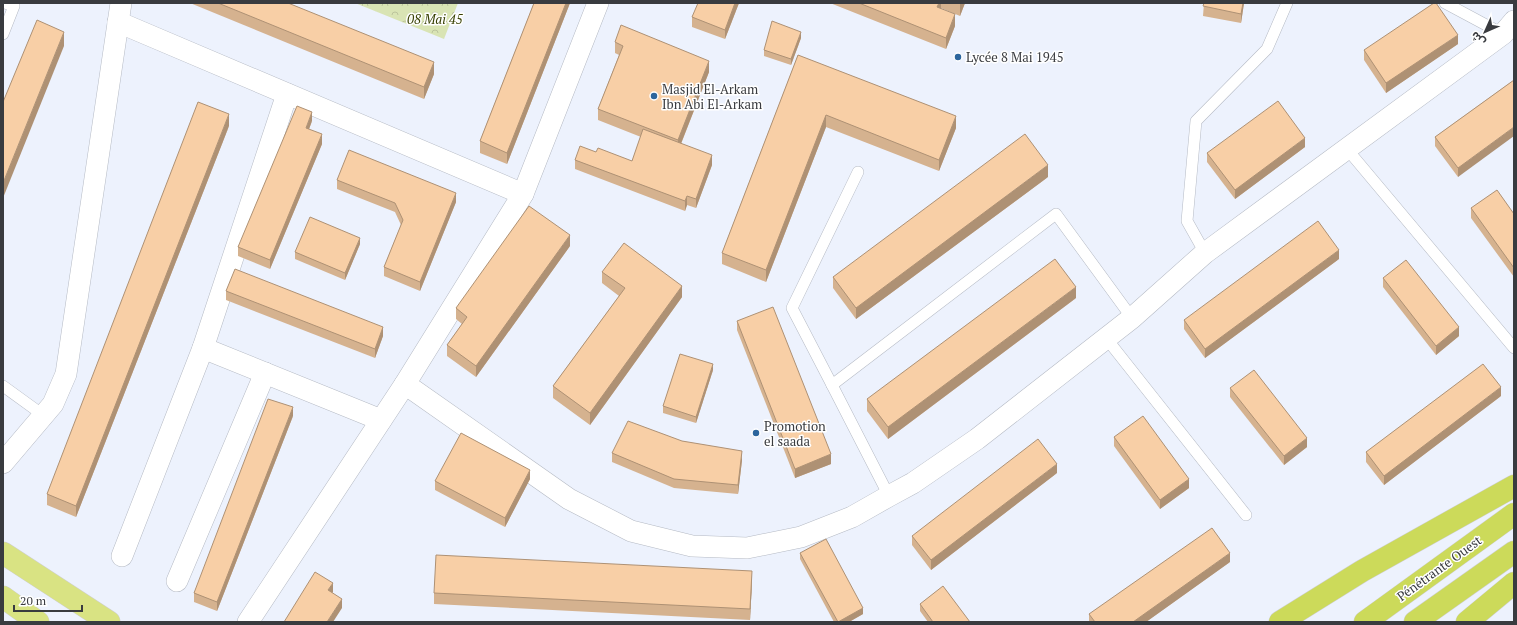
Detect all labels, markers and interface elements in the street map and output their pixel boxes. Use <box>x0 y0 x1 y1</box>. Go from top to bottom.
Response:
park label: 08 Mai 45 <box>407 10 464 28</box>
north arrow <box>1465 12 1505 52</box>
text: ش <box>1468 29 1488 49</box>
place label: Lycée 8 Mai 1945 <box>966 48 1064 66</box>
marker: Lycée 8 Mai 1945 <box>953 52 963 62</box>
place label: Masjid El-Arkam Ibn Abi El-Arkam <box>662 80 762 113</box>
marker: Masjid El-Arkam Ibn Abi El-Arkam <box>649 91 659 101</box>
place label: Promotion el saada <box>764 417 826 450</box>
marker: Promotion el saada <box>751 428 761 438</box>
street label: Pénétrante Ouest <box>1393 531 1485 605</box>
scale bar <box>14 587 82 613</box>
text: 20 m <box>20 593 47 608</box>

